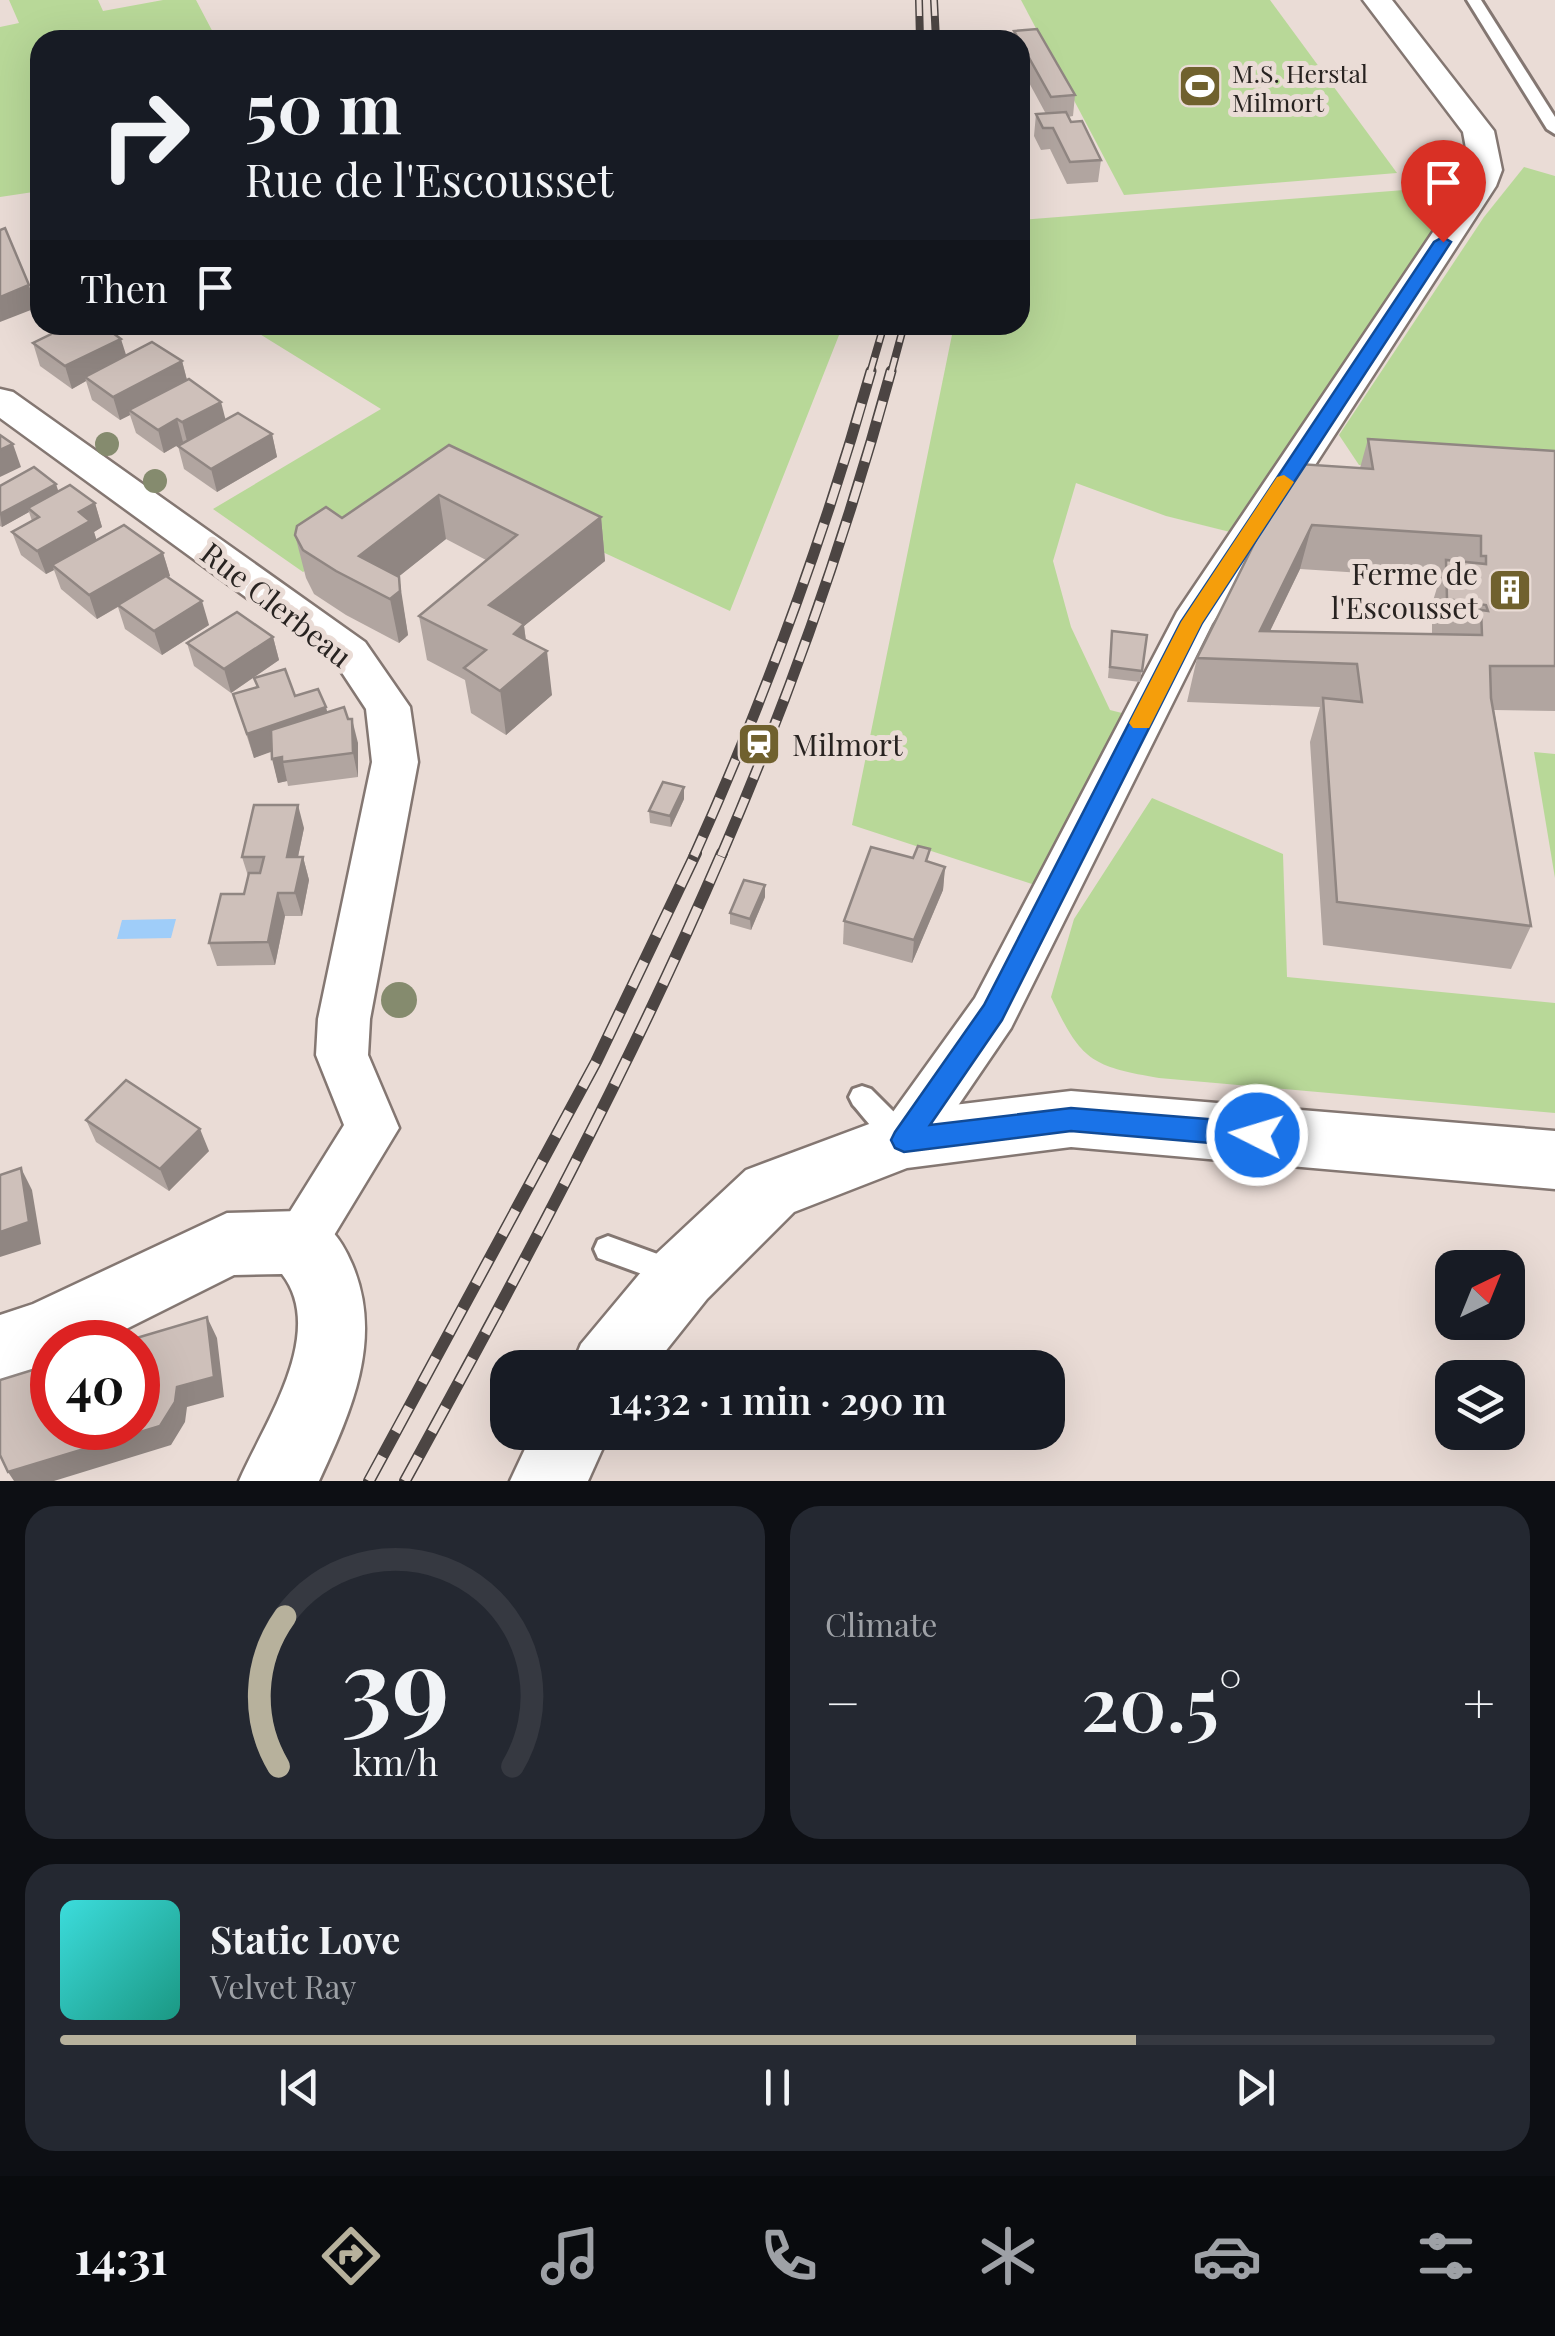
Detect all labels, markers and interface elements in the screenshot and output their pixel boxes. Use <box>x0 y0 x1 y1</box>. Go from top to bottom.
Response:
place label: M.S. Herstal Milmort <box>1232 56 1368 118</box>
text: 50 m <box>245 58 402 152</box>
sports icon: M.S. Herstal Milmort <box>1177 63 1223 109</box>
icon: right <box>80 70 210 200</box>
pin <box>1401 140 1486 243</box>
text: Rue de l'Escousset <box>245 148 614 208</box>
icon: arrive <box>1416 155 1471 210</box>
icon: arrive <box>188 260 243 315</box>
text: Then <box>80 262 168 313</box>
street label: Rue Clerbeau <box>193 533 361 675</box>
place label: Ferme de l'Escousset <box>1331 553 1478 627</box>
building icon: Ferme de l'Escousset <box>1487 567 1533 613</box>
station icon: Milmort <box>736 721 782 767</box>
place label: Milmort <box>792 724 903 764</box>
position arrow <box>1205 1083 1309 1187</box>
north arrow <box>1435 1250 1525 1340</box>
map controls <box>1435 1250 1525 1450</box>
speed limit sign: 40 <box>30 1320 160 1450</box>
button: layers <box>1435 1360 1525 1450</box>
text: 14:32 · 1 min · 290 m <box>608 1374 947 1425</box>
text: Climate <box>825 1602 937 1645</box>
text: 39 <box>341 1611 449 1750</box>
text: 20.5° <box>1081 1651 1242 1751</box>
text: − <box>825 1664 861 1738</box>
text: + <box>1463 1664 1495 1738</box>
text: km/h <box>352 1737 438 1785</box>
text: Static Love <box>210 1913 400 1964</box>
text: Velvet Ray <box>210 1964 357 2007</box>
icon: previous <box>272 2060 327 2115</box>
icon: pause <box>750 2060 805 2115</box>
icon: next <box>1228 2060 1283 2115</box>
icon: directions <box>316 2221 386 2291</box>
icon: music <box>535 2221 605 2291</box>
icon: phone <box>754 2221 824 2291</box>
icon: climate <box>973 2221 1043 2291</box>
icon: car <box>1192 2221 1262 2291</box>
icon: filters <box>1411 2221 1481 2291</box>
text: 14:31 <box>74 2226 168 2286</box>

